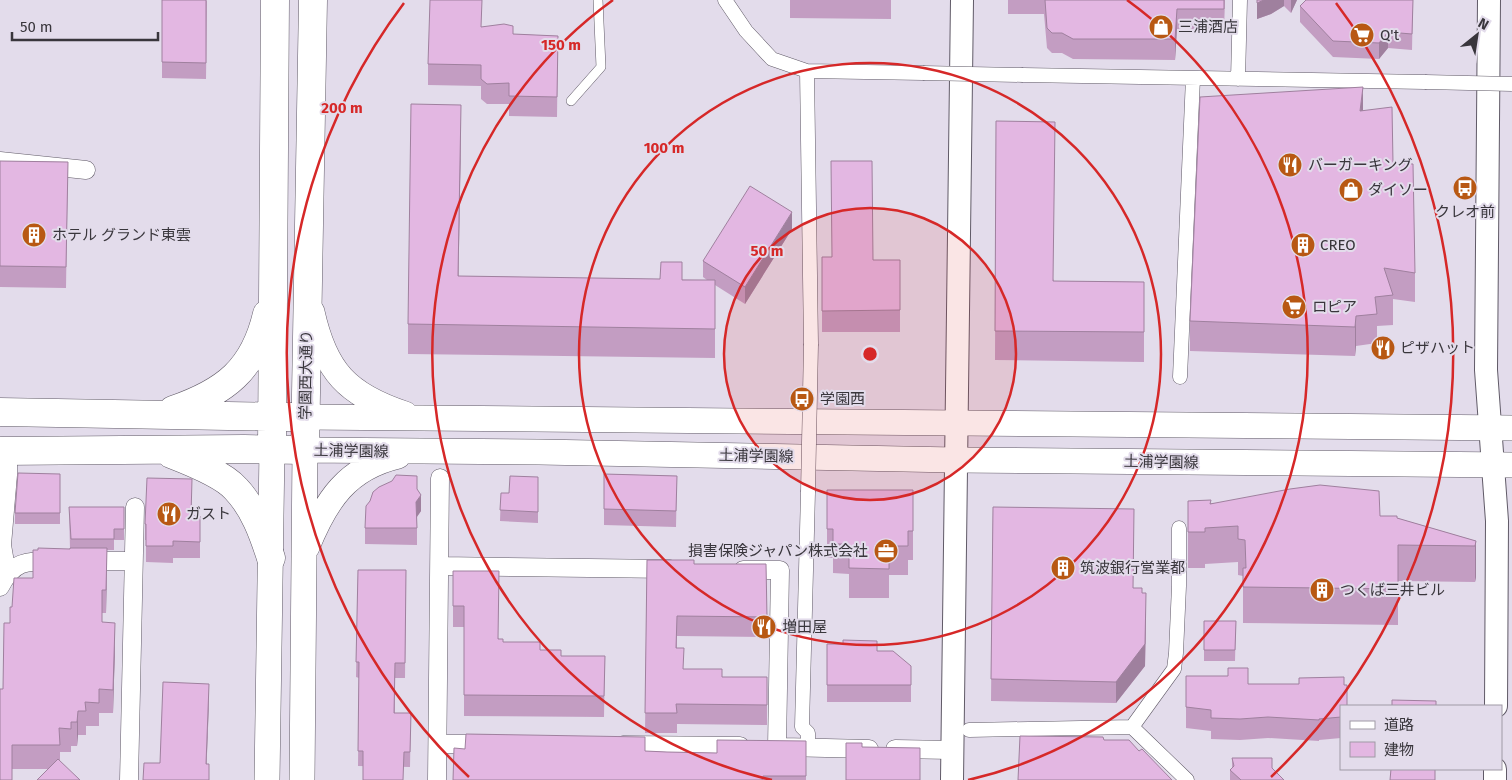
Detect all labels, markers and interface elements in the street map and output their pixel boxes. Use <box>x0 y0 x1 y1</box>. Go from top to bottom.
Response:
scale bar <box>12 10 159 42</box>
north arrow <box>1452 10 1502 60</box>
shop icon: 三浦酒店 <box>1148 14 1174 40</box>
text: N <box>1475 14 1492 34</box>
text: 50 m <box>20 18 53 36</box>
place label: 三浦酒店 <box>1178 18 1238 36</box>
supermarket icon: Q't <box>1349 22 1375 48</box>
place label: Q't <box>1380 26 1400 44</box>
text: 150 m <box>541 36 581 54</box>
text: 200 m <box>321 99 363 117</box>
text: 100 m <box>644 139 684 157</box>
restaurant icon: バーガーキング <box>1277 152 1303 178</box>
place label: バーガーキング <box>1308 156 1413 174</box>
bus stop icon: クレオ前 <box>1452 175 1478 201</box>
shop icon: ダイソー <box>1338 177 1364 203</box>
place label: ダイソー <box>1368 181 1428 199</box>
place label: クレオ前 <box>1435 203 1495 221</box>
building icon: ホテル グランド東雲 <box>21 222 47 248</box>
place label: ホテル グランド東雲 <box>52 226 191 244</box>
building icon: CREO <box>1290 232 1316 258</box>
place label: CREO <box>1320 236 1356 254</box>
text: 50 m <box>750 242 784 260</box>
supermarket icon: ロピア <box>1281 294 1307 320</box>
place label: ロピア <box>1312 298 1357 316</box>
street label: 学園西大通り <box>296 330 316 420</box>
restaurant icon: ピザハット <box>1370 335 1396 361</box>
place label: ピザハット <box>1400 339 1475 357</box>
centre of rings <box>861 345 879 363</box>
bus stop icon: 学園西 <box>789 386 815 412</box>
place label: 学園西 <box>820 390 865 408</box>
street label: 土浦学園線 <box>313 441 389 461</box>
street label: 土浦学園線 <box>718 446 794 466</box>
street label: 土浦学園線 <box>1123 452 1199 472</box>
restaurant icon: ガスト <box>156 501 182 527</box>
place label: ガスト <box>186 505 231 523</box>
office icon: 損害保険ジャパン株式会社 <box>873 538 899 564</box>
place label: 損害保険ジャパン株式会社 <box>688 542 868 560</box>
building icon: 筑波銀行営業都 <box>1050 555 1076 581</box>
place label: 筑波銀行営業都 <box>1080 559 1185 577</box>
building icon: つくば三井ビル <box>1309 577 1335 603</box>
place label: つくば三井ビル <box>1340 581 1445 599</box>
restaurant icon: 増田屋 <box>751 614 777 640</box>
place label: 増田屋 <box>782 618 827 636</box>
legend <box>1340 705 1502 770</box>
text: 道路 <box>1384 716 1414 734</box>
text: 建物 <box>1384 741 1414 759</box>

